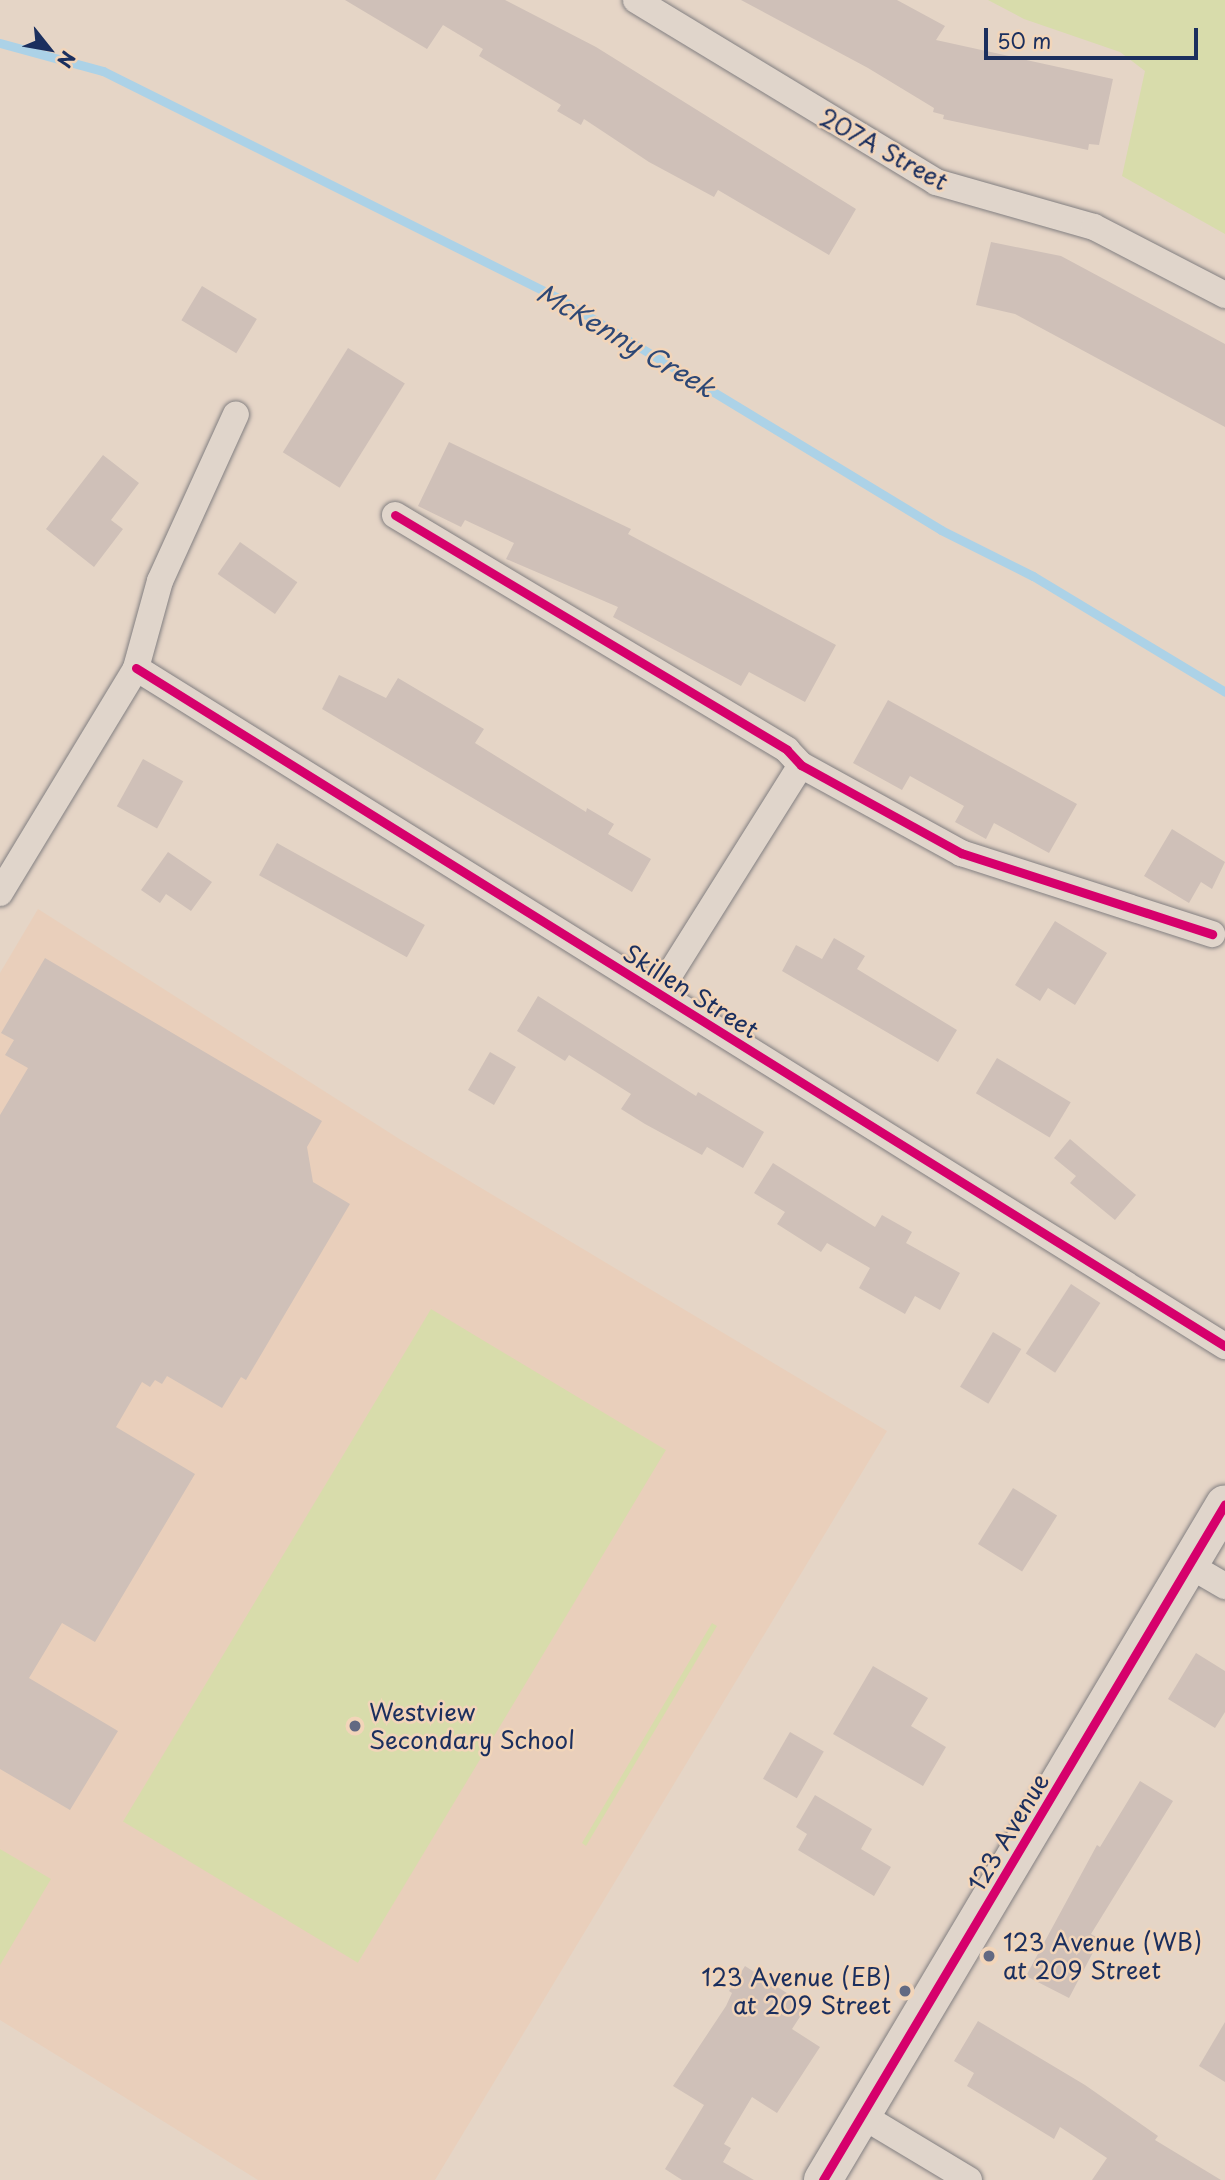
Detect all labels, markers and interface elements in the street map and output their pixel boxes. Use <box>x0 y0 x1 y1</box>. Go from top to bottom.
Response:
north arrow <box>14 14 84 84</box>
scale bar <box>987 14 1200 58</box>
text: 50 m <box>997 24 1051 56</box>
text: N <box>51 46 83 73</box>
street label: 207A Street <box>814 102 954 196</box>
water label: McKenny Creek <box>532 277 720 403</box>
street label: Skillen Street <box>617 937 765 1045</box>
place label: Westview Secondary School <box>369 1698 575 1754</box>
marker: Westview Secondary School <box>347 1718 363 1734</box>
street label: 123 Avenue <box>961 1767 1055 1897</box>
place label: 123 Avenue (WB) at 209 Street <box>1003 1928 1204 1984</box>
marker: 123 Avenue (WB) at 209 Street <box>981 1948 997 1964</box>
place label: 123 Avenue (EB) at 209 Street <box>700 1963 891 2019</box>
marker: 123 Avenue (EB) at 209 Street <box>897 1983 913 1999</box>

